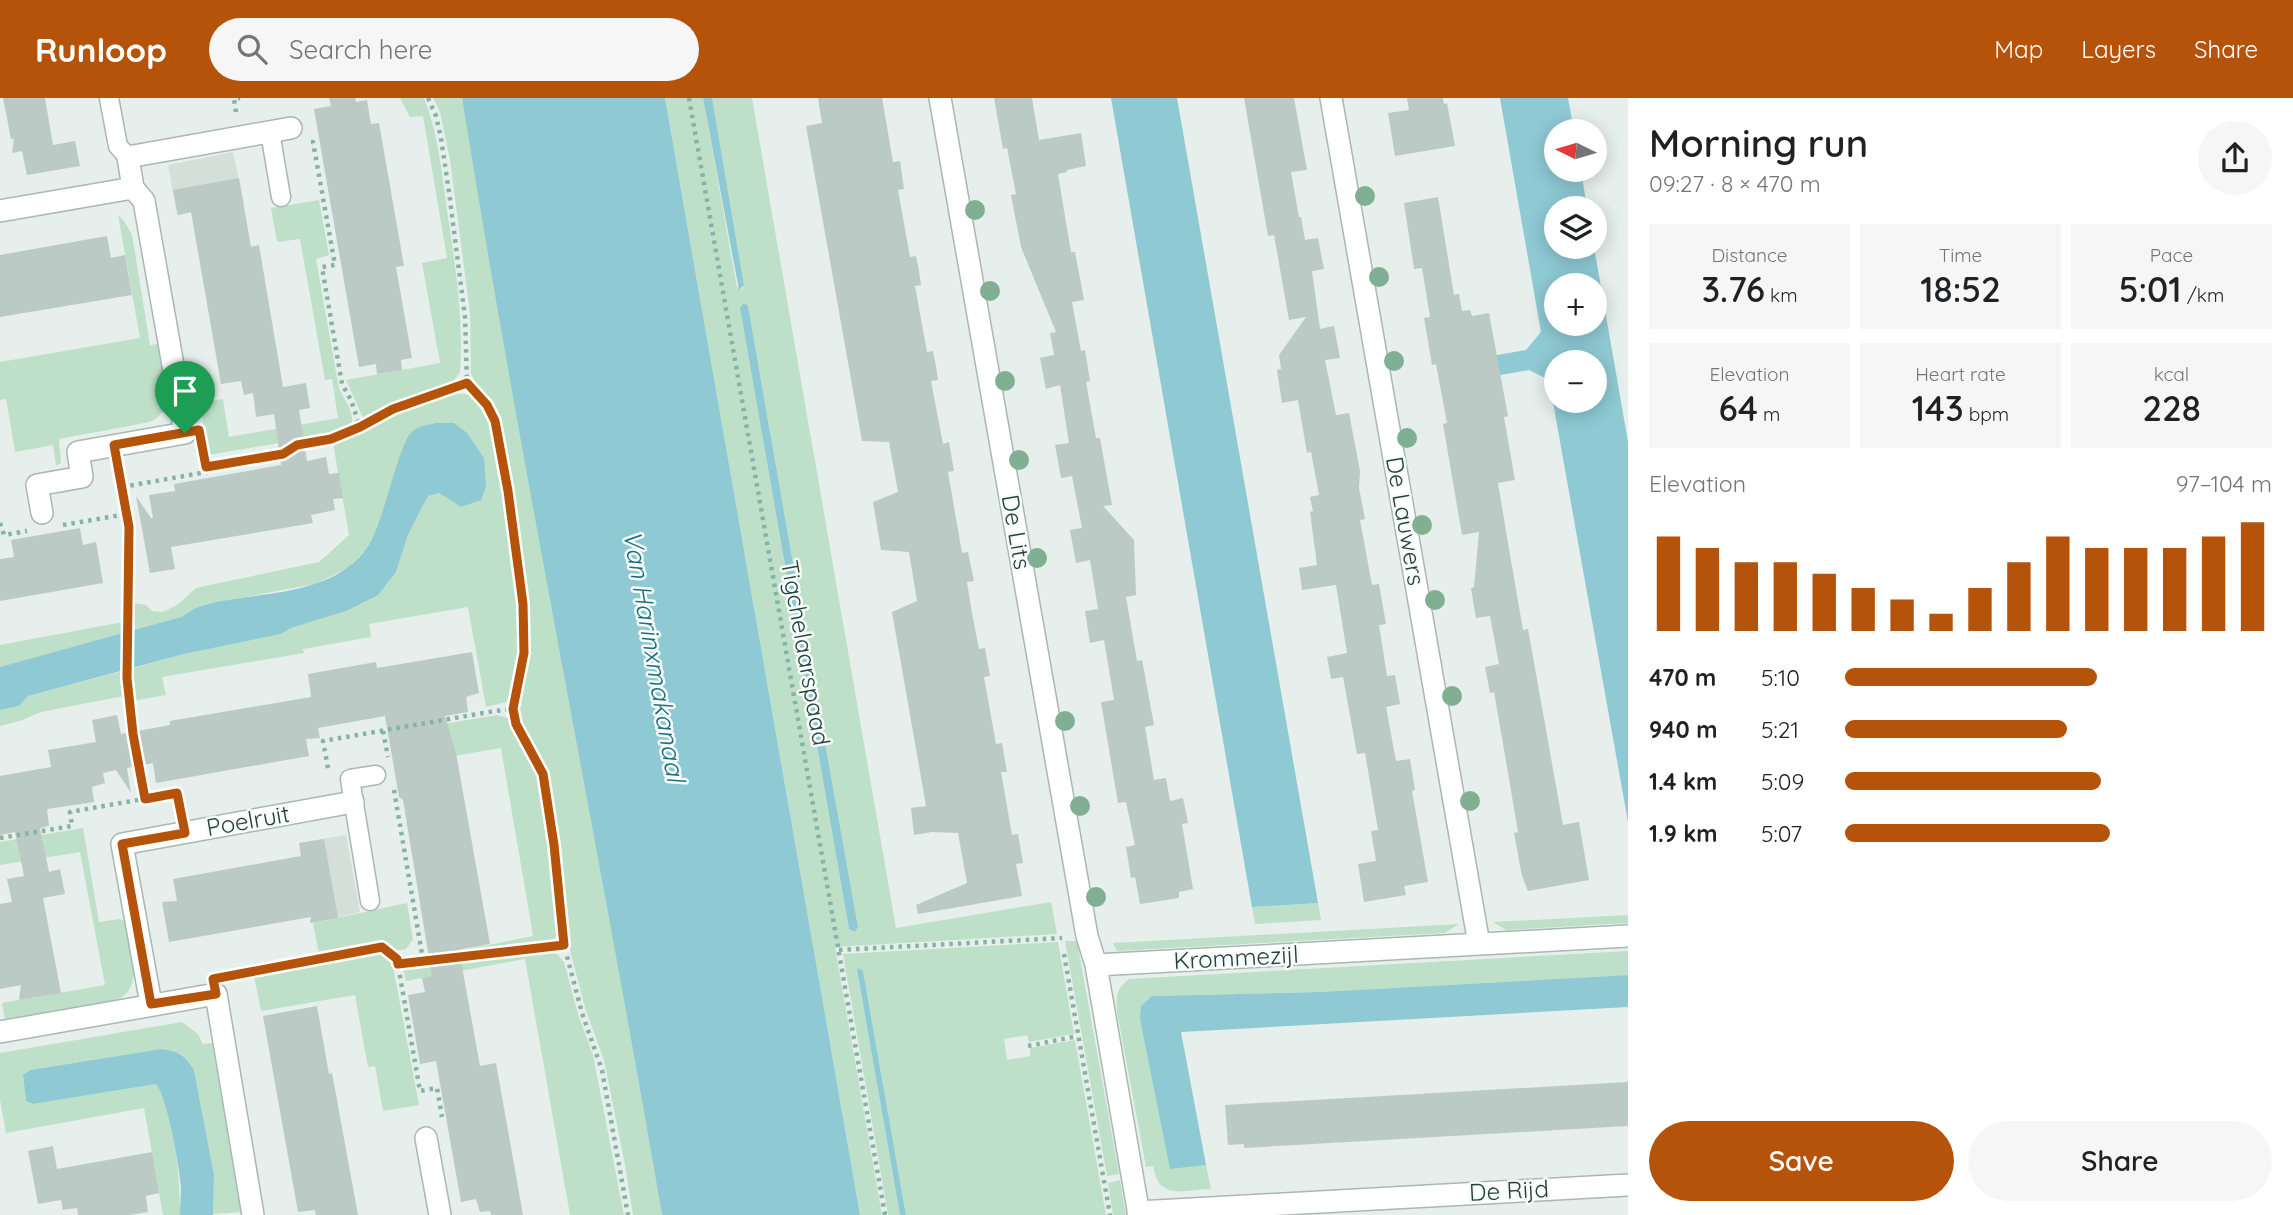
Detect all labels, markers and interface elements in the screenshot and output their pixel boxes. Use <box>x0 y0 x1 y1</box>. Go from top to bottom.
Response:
search box <box>209 18 699 81</box>
text: Runloop <box>35 29 167 70</box>
icon: search <box>233 30 271 68</box>
text: Search here <box>289 33 432 66</box>
text: Map <box>1994 34 2043 64</box>
text: Layers <box>2081 34 2156 64</box>
text: Share <box>2194 34 2258 64</box>
north arrow <box>1544 119 1606 182</box>
map controls <box>1544 119 1607 413</box>
text: Morning run <box>1649 119 1868 167</box>
button: share <box>2198 121 2272 195</box>
text: 09:27 · 8 × 470 m <box>1649 169 1821 198</box>
button: layers <box>1544 196 1607 259</box>
text: Distance <box>1711 243 1788 267</box>
text: Time <box>1939 243 1982 267</box>
text: Pace <box>2150 243 2193 267</box>
text: 3.76 <box>1701 267 1765 311</box>
text: 18:52 <box>1920 267 2001 311</box>
text: 5:01 <box>2119 267 2182 311</box>
button: + <box>1544 273 1607 336</box>
text: km <box>1765 283 1798 307</box>
text: /km <box>2182 283 2224 307</box>
button: − <box>1544 350 1607 413</box>
pin <box>155 361 215 433</box>
text: Elevation <box>1709 362 1790 386</box>
text: Heart rate <box>1915 362 2006 386</box>
text: kcal <box>2154 362 2189 386</box>
icon: arrive <box>166 372 204 410</box>
text: 64 <box>1719 386 1758 430</box>
text: 143 <box>1912 386 1964 430</box>
text: 228 <box>2142 386 2201 430</box>
text: m <box>1758 402 1780 426</box>
text: bpm <box>1964 402 2009 426</box>
street label: De Lauwers <box>1380 454 1432 588</box>
text: Elevation <box>1649 469 1746 498</box>
text: 97–104 m <box>2176 469 2272 498</box>
street label: De Lits <box>996 492 1038 572</box>
water label: Van Harinxmakanaal <box>616 528 693 787</box>
street label: Tigchelaarspaad <box>775 558 837 748</box>
text: 470 m <box>1649 663 1716 692</box>
text: 5:10 <box>1761 663 1800 692</box>
text: 940 m <box>1649 715 1717 744</box>
text: 5:21 <box>1761 715 1799 744</box>
text: 1.4 km <box>1649 767 1717 796</box>
text: 5:09 <box>1761 767 1804 796</box>
street label: Poelruit <box>204 798 292 842</box>
text: 1.9 km <box>1649 819 1717 848</box>
text: 5:07 <box>1761 819 1802 848</box>
street label: Krommezijl <box>1173 939 1299 975</box>
button: Save <box>1649 1121 1954 1201</box>
button: Share <box>1968 1121 2272 1201</box>
street label: De Rijd <box>1468 1173 1550 1207</box>

